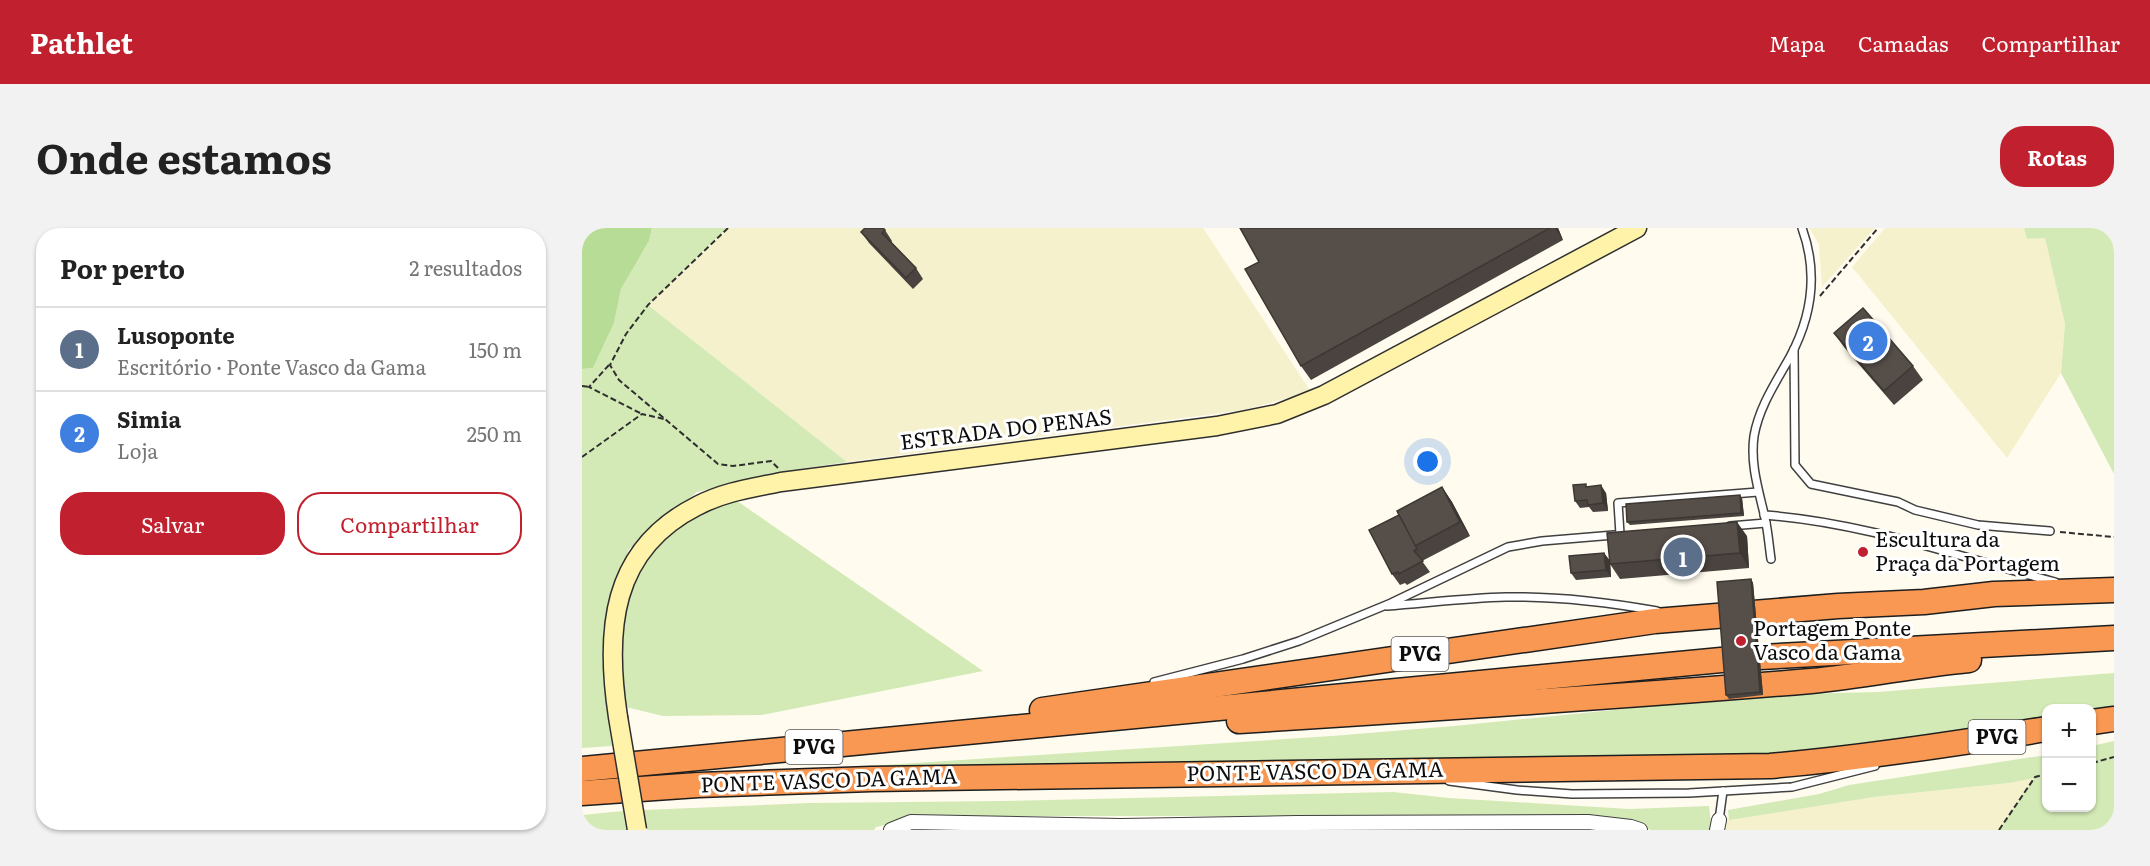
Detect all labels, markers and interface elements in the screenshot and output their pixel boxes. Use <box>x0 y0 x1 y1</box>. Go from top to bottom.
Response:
text: Pathlet <box>30 21 133 63</box>
text: Mapa <box>1769 27 1825 58</box>
text: Camadas <box>1858 27 1949 58</box>
text: Compartilhar <box>1982 27 2120 58</box>
text: Onde estamos <box>36 125 332 187</box>
button: Rotas <box>2000 126 2114 187</box>
text: Por perto <box>60 248 185 287</box>
text: 2 resultados <box>409 252 522 282</box>
text: Lusoponte <box>117 318 235 351</box>
pin: 2 <box>1848 318 1888 364</box>
text: 1 <box>75 334 84 364</box>
text: 150 m <box>469 334 522 364</box>
text: Escritório · Ponte Vasco da Gama <box>117 351 426 381</box>
street label: ESTRADA DO PENAS <box>898 399 1113 456</box>
text: Simia <box>117 402 181 435</box>
text: 2 <box>74 418 85 448</box>
text: 250 m <box>467 418 522 448</box>
text: Loja <box>117 435 158 465</box>
your location <box>1413 447 1442 476</box>
button: Salvar <box>60 492 285 555</box>
button: Compartilhar <box>297 492 522 555</box>
place label: Escultura da Praça da Portagem <box>1875 522 2060 577</box>
pin: 1 <box>1664 534 1702 580</box>
marker: Escultura da Praça da Portagem <box>1856 545 1870 559</box>
place label: Portagem Ponte Vasco da Gama <box>1753 611 1911 666</box>
marker: Portagem Ponte Vasco da Gama <box>1734 634 1748 648</box>
road number: PVG <box>1392 637 1448 671</box>
map controls <box>2042 704 2096 812</box>
button: + <box>2042 704 2096 758</box>
road number: PVG <box>1968 720 2026 754</box>
road number: PVG <box>786 730 842 764</box>
street label: PONTE VASCO DA GAMA <box>1186 752 1444 787</box>
button: − <box>2042 758 2096 812</box>
street label: PONTE VASCO DA GAMA <box>700 759 958 798</box>

